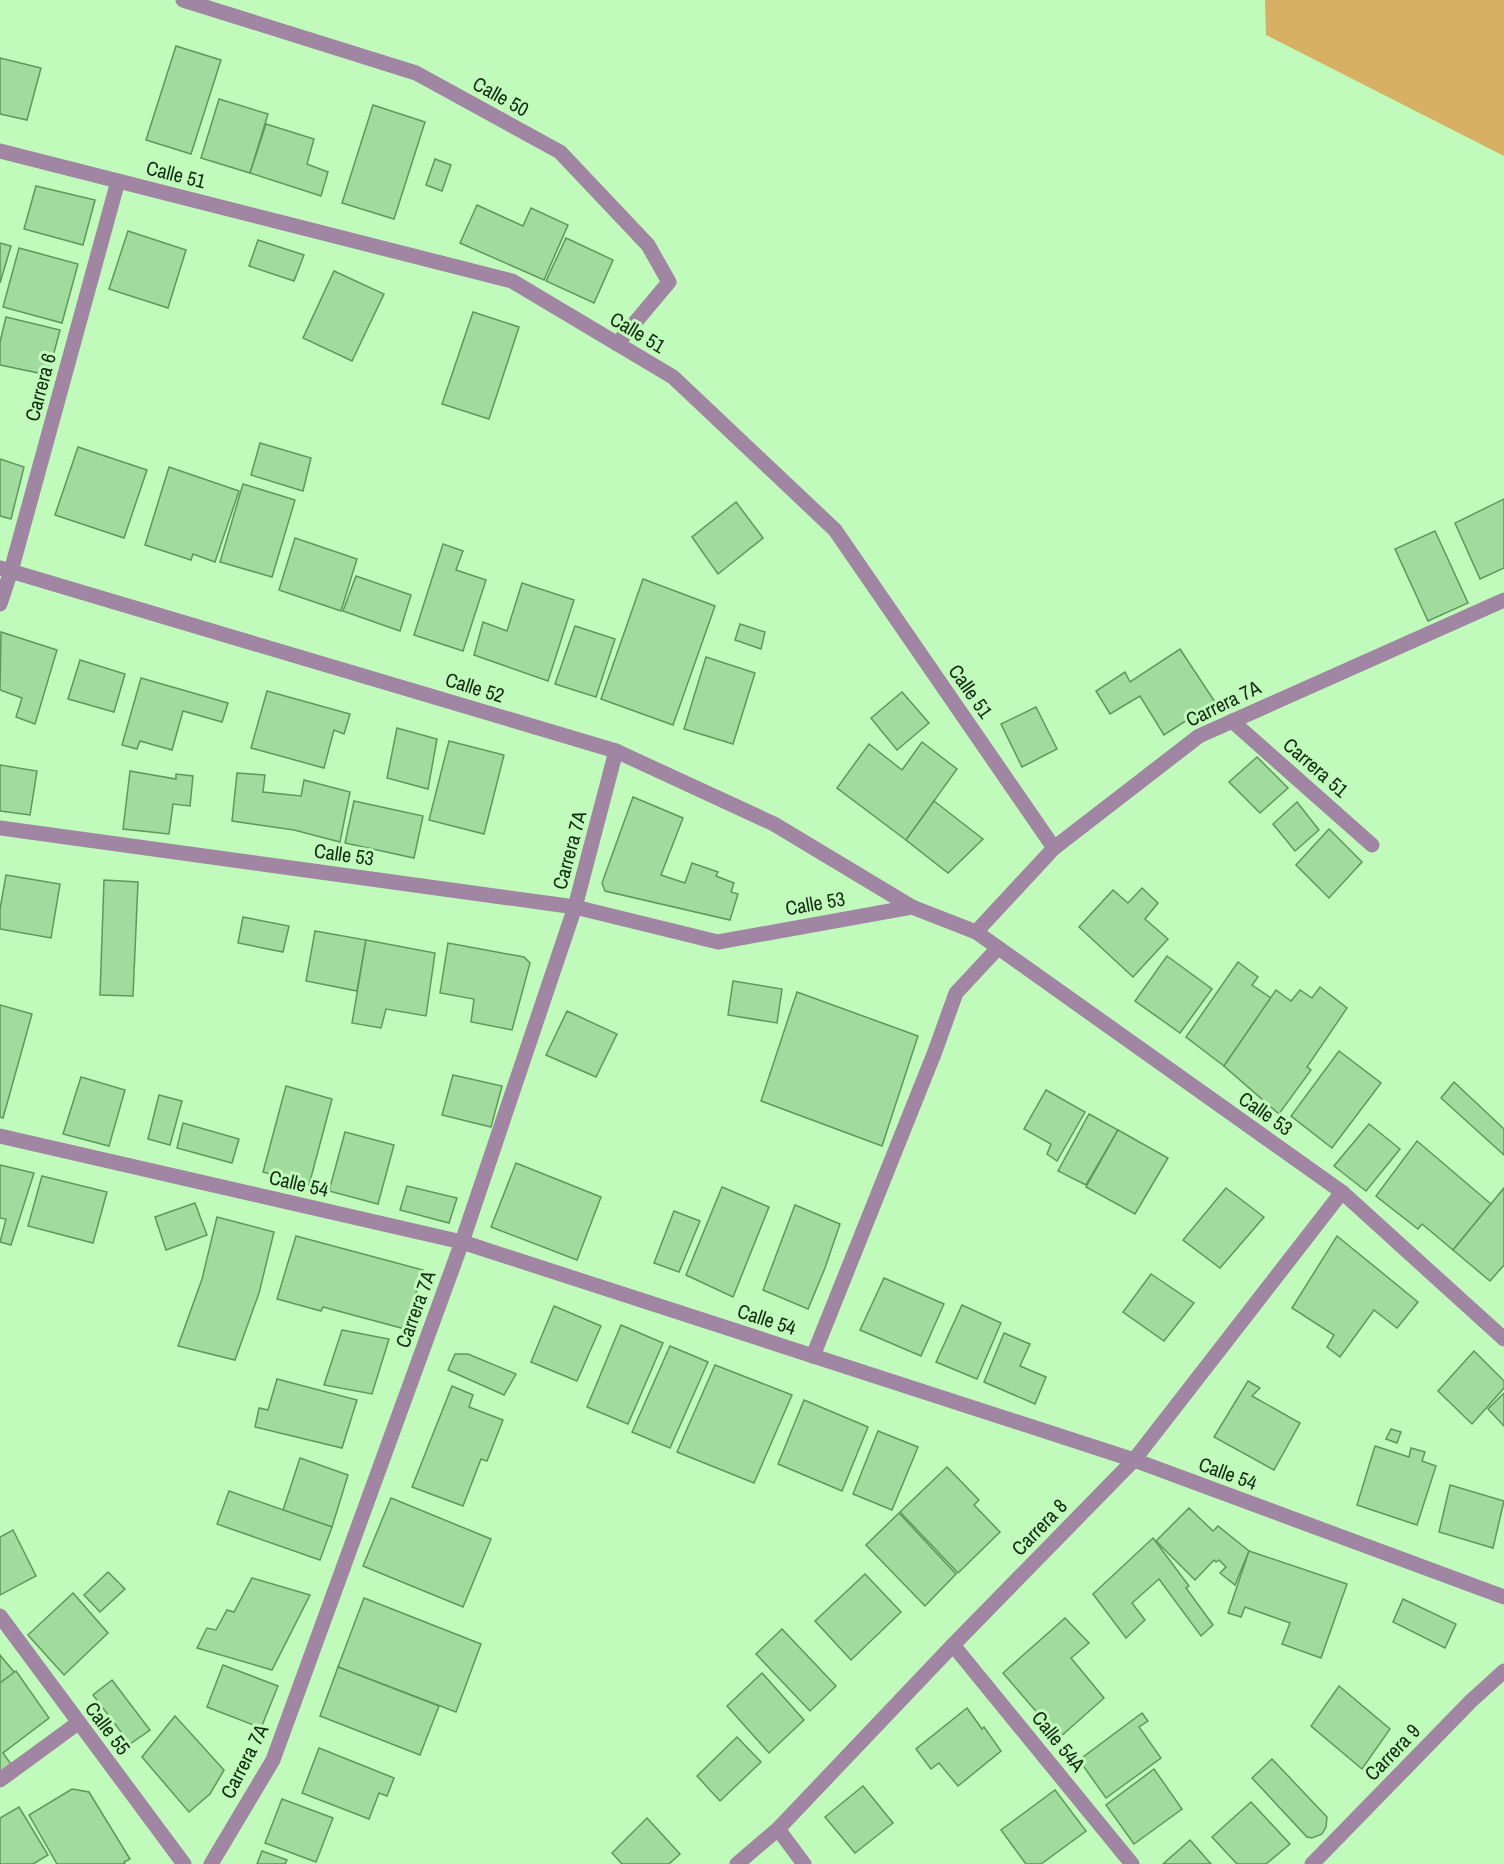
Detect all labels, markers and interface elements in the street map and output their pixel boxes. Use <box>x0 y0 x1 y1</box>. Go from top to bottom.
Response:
street label: Calle 50 <box>468 70 534 122</box>
street label: Calle 51 <box>144 154 208 194</box>
street label: Calle 51 <box>605 305 671 359</box>
street label: Carrera 6 <box>18 350 62 424</box>
street label: Calle 51 <box>943 659 999 723</box>
street label: Calle 52 <box>442 665 508 709</box>
street label: Carrera 7A <box>1181 673 1265 733</box>
street label: Carrera 51 <box>1278 731 1354 803</box>
street label: Carrera 7A <box>546 808 592 892</box>
street label: Calle 53 <box>312 836 376 872</box>
street label: Calle 53 <box>783 884 847 922</box>
street label: Calle 53 <box>1234 1085 1298 1141</box>
street label: Calle 54 <box>267 1163 331 1203</box>
street label: Carrera 7A <box>389 1267 441 1351</box>
street label: Calle 54 <box>734 1297 800 1341</box>
street label: Calle 54 <box>1195 1450 1261 1496</box>
street label: Carrera 8 <box>1005 1493 1073 1561</box>
street label: Calle 55 <box>79 1696 137 1760</box>
street label: Calle 54A <box>1026 1705 1092 1777</box>
street label: Carrera 9 <box>1358 1718 1426 1786</box>
street label: Carrera 7A <box>214 1719 274 1803</box>

